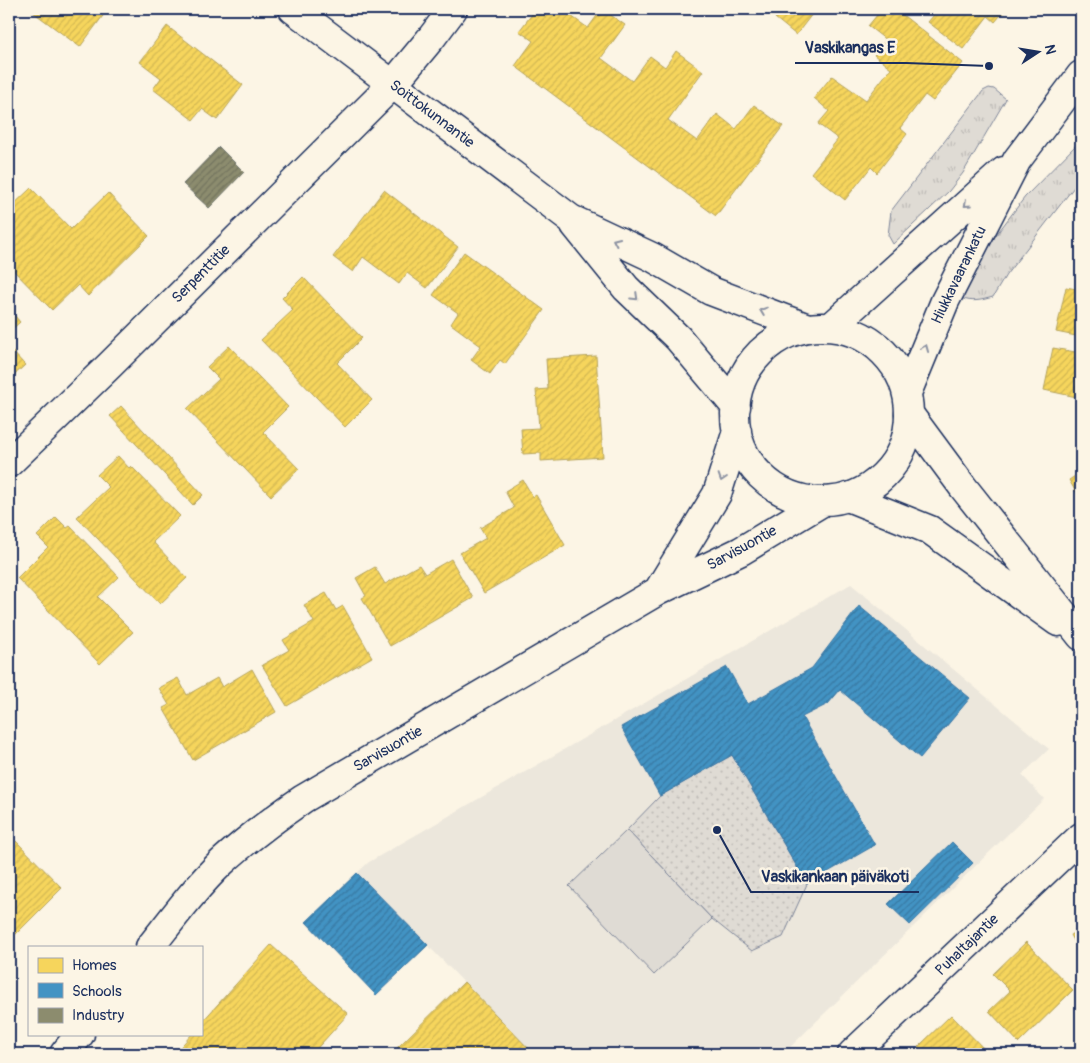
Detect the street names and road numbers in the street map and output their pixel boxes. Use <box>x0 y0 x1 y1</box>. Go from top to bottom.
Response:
street label: Soittokunnantie <box>386 76 479 152</box>
street label: Hiukkavaarankatu <box>927 223 991 327</box>
street label: Serpenttitie <box>168 240 235 307</box>
street label: Sarvisuontie <box>704 521 781 575</box>
street label: Sarvisuontie <box>350 721 427 776</box>
street label: Puhaltajantie <box>931 910 1003 980</box>

